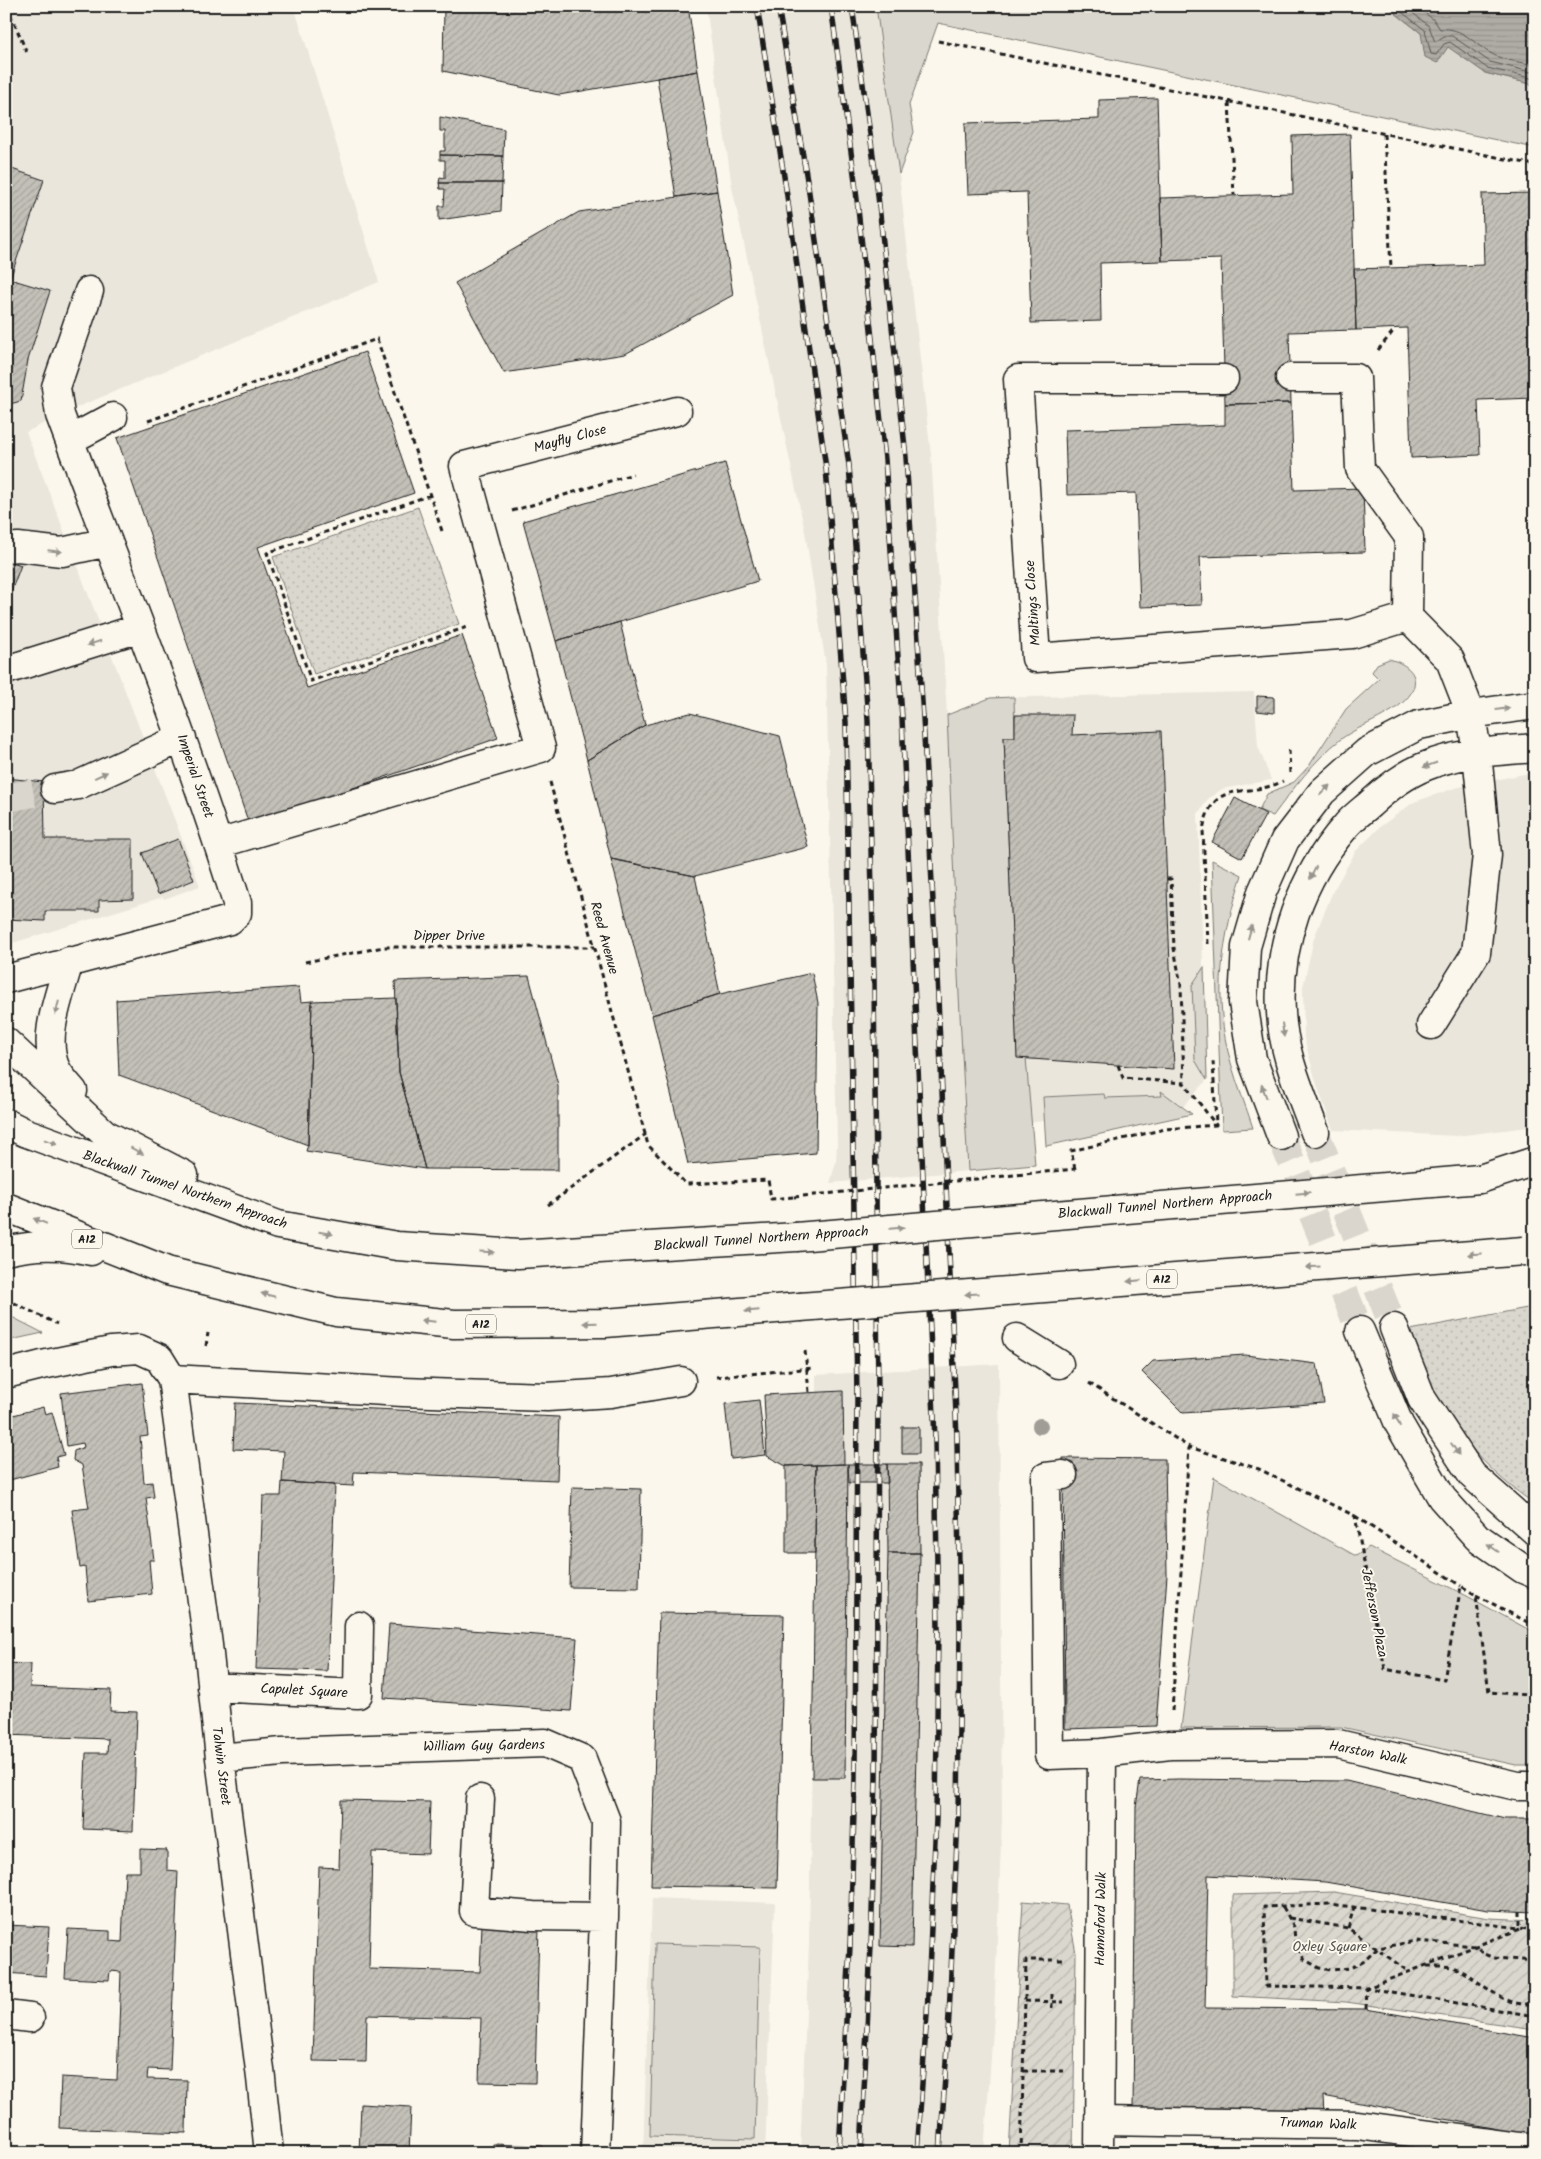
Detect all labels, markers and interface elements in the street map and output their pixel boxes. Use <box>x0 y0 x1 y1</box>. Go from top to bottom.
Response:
street label: Mayfly Close <box>531 419 609 459</box>
one-way arrow <box>47 547 63 555</box>
street label: Maltings Close <box>1019 559 1047 647</box>
one-way arrow <box>86 639 101 647</box>
one-way arrow <box>1495 705 1511 713</box>
street label: Imperial Street <box>170 731 220 822</box>
one-way arrow <box>1422 762 1437 770</box>
one-way arrow <box>94 770 108 778</box>
one-way arrow <box>1318 784 1330 796</box>
one-way arrow <box>1309 866 1317 880</box>
street label: Reed Avenue <box>584 899 624 978</box>
one-way arrow <box>1247 924 1255 939</box>
street label: Dipper Drive <box>413 925 485 947</box>
one-way arrow <box>52 1001 60 1016</box>
one-way arrow <box>1280 1022 1288 1038</box>
one-way arrow <box>1260 1083 1267 1098</box>
one-way arrow <box>44 1138 59 1146</box>
street label: Blackwall Tunnel Northern Approach <box>80 1145 290 1235</box>
one-way arrow <box>130 1147 145 1155</box>
street label: Blackwall Tunnel Northern Approach <box>1057 1185 1273 1225</box>
one-way arrow <box>1296 1189 1312 1197</box>
one-way arrow <box>33 1216 48 1224</box>
street label: Blackwall Tunnel Northern Approach <box>653 1221 869 1257</box>
one-way arrow <box>890 1224 906 1232</box>
road number: A12 <box>72 1230 102 1248</box>
one-way arrow <box>318 1230 334 1238</box>
one-way arrow <box>480 1248 496 1256</box>
one-way arrow <box>1467 1251 1483 1259</box>
one-way arrow <box>1305 1263 1321 1271</box>
road number: A12 <box>1147 1270 1177 1288</box>
one-way arrow <box>1126 1277 1142 1285</box>
one-way arrow <box>964 1290 980 1298</box>
one-way arrow <box>260 1291 275 1299</box>
one-way arrow <box>744 1307 760 1315</box>
road number: A12 <box>466 1315 496 1334</box>
one-way arrow <box>419 1317 435 1325</box>
one-way arrow <box>582 1319 598 1327</box>
one-way arrow <box>1393 1413 1401 1427</box>
one-way arrow <box>1451 1442 1460 1456</box>
one-way arrow <box>1487 1543 1500 1553</box>
street label: Jefferson Plaza <box>1355 1567 1393 1659</box>
street label: Capulet Square <box>260 1678 349 1704</box>
street label: Talwin Street <box>205 1726 237 1807</box>
street label: William Guy Gardens <box>423 1734 545 1758</box>
street label: Harston Walk <box>1327 1735 1409 1771</box>
street label: Hannaford Walk <box>1089 1871 1113 1966</box>
park label: Oxley Square <box>1293 1936 1368 1958</box>
street label: Truman Walk <box>1279 2112 1357 2136</box>

